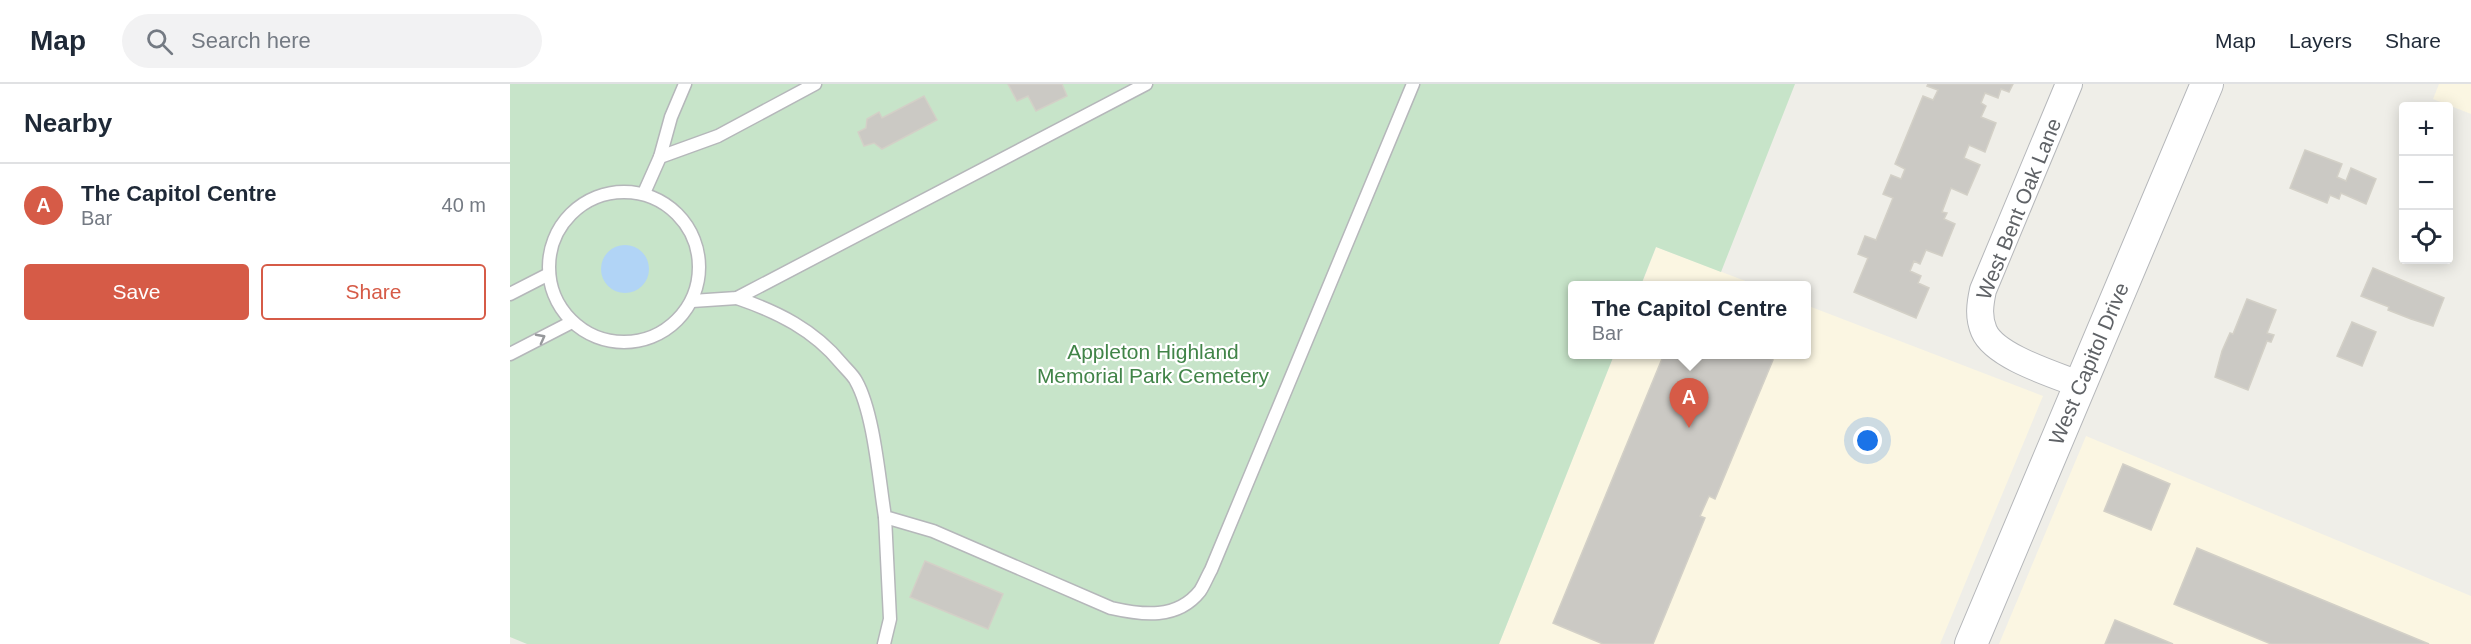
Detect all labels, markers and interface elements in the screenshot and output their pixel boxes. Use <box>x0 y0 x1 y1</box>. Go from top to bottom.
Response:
search box <box>122 14 542 68</box>
text: Map <box>30 25 86 56</box>
icon: search <box>143 25 176 58</box>
text: Search here <box>191 28 311 53</box>
text: Map <box>2215 29 2256 52</box>
text: Layers <box>2289 29 2352 52</box>
text: Share <box>2385 29 2441 52</box>
map controls <box>2399 102 2453 264</box>
button: + <box>2399 102 2453 156</box>
text: Nearby <box>24 108 112 138</box>
street label: West Bent Oak Lane <box>1972 115 2065 303</box>
button: − <box>2399 156 2453 210</box>
text: The Capitol Centre <box>81 181 277 206</box>
text: A <box>36 194 51 216</box>
text: 40 m <box>442 194 486 216</box>
text: Bar <box>81 207 112 229</box>
button: locate <box>2399 210 2453 264</box>
button: Save <box>24 264 249 320</box>
button: Share <box>261 264 486 320</box>
street label: West Capitol Drive <box>2044 279 2133 448</box>
popup <box>1568 281 1811 359</box>
text: The Capitol Centre <box>1592 296 1787 321</box>
text: Bar <box>1592 322 1623 344</box>
one-way arrow <box>535 334 545 345</box>
park label: Appleton Highland Memorial Park Cemetery <box>1037 340 1270 387</box>
pin: A <box>1670 378 1708 428</box>
your location <box>1853 426 1882 455</box>

